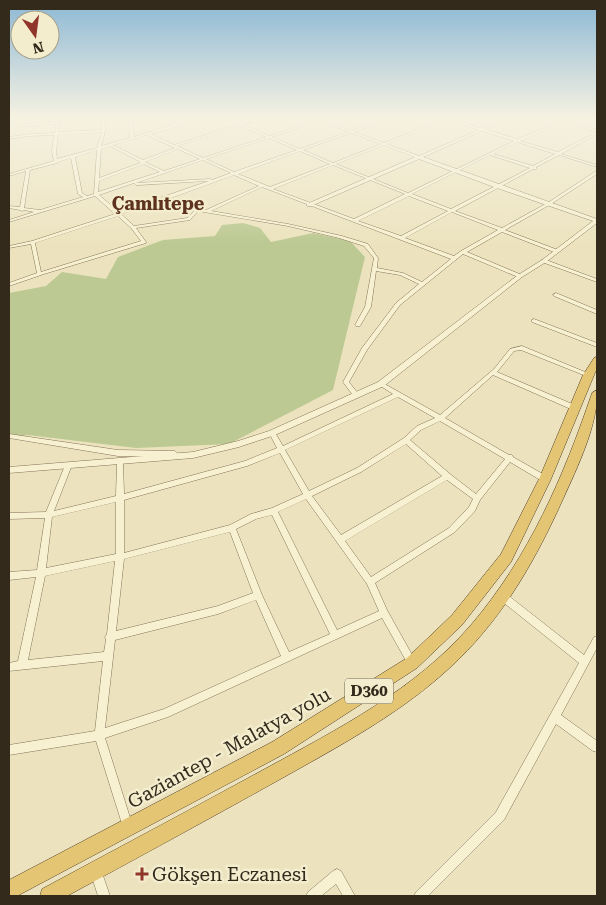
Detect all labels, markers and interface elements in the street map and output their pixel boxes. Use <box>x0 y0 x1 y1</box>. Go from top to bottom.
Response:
north arrow <box>10 10 60 60</box>
text: N <box>31 39 45 57</box>
district label: Çamlıtepe <box>112 193 205 214</box>
road number: D360 <box>345 678 393 704</box>
street label: Gaziantep - Malatya yolu <box>124 683 335 813</box>
place label: Gökşen Eczanesi <box>152 863 307 886</box>
marker: Gökşen Eczanesi <box>136 868 148 880</box>

